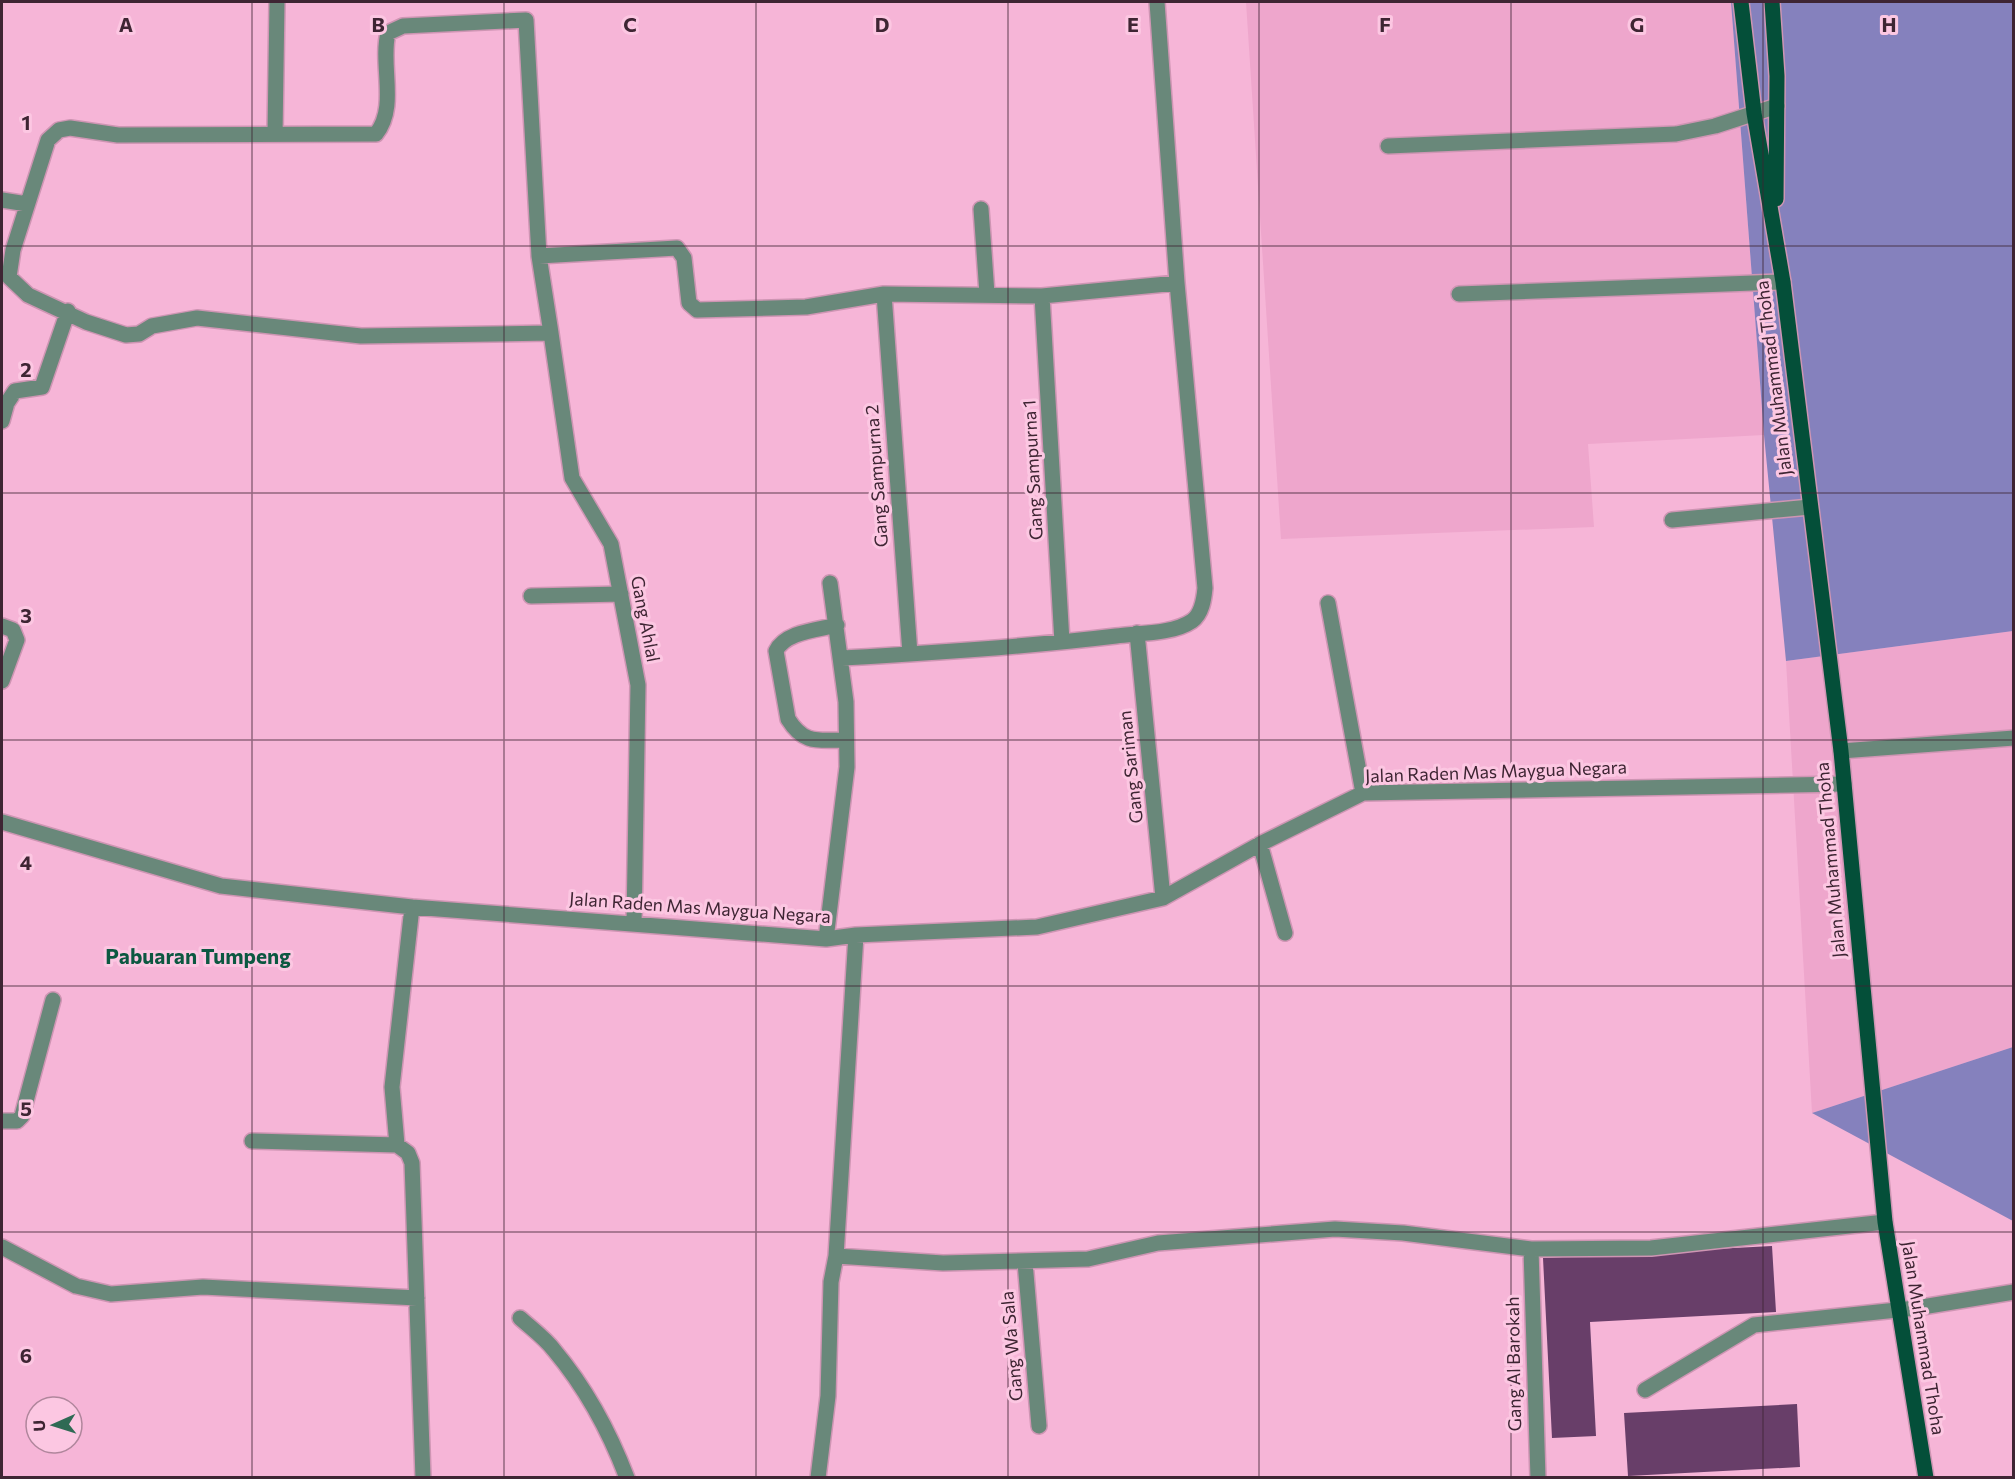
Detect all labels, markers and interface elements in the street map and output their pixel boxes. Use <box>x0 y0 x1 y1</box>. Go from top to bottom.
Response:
text: A <box>119 12 133 36</box>
text: B <box>371 12 385 36</box>
text: C <box>623 12 637 36</box>
text: D <box>875 12 889 36</box>
text: E <box>1127 12 1139 36</box>
text: F <box>1379 12 1391 36</box>
text: G <box>1630 12 1644 36</box>
text: H <box>1882 12 1897 36</box>
text: 1 <box>21 110 31 134</box>
street label: Jalan Muhammad Thoha <box>1750 279 1796 477</box>
text: 2 <box>20 357 32 381</box>
street label: Gang Sampurna 1 <box>1017 399 1047 541</box>
street label: Gang Sampurna 2 <box>860 404 892 548</box>
street label: Gang Ahlal <box>627 574 665 664</box>
text: 3 <box>20 603 32 627</box>
street label: Gang Sariman <box>1113 710 1147 825</box>
street label: Jalan Raden Mas Maygua Negara <box>1365 755 1627 787</box>
street label: Jalan Muhammad Thoha <box>1810 761 1850 959</box>
text: 4 <box>20 850 32 874</box>
street label: Jalan Raden Mas Maygua Negara <box>569 887 832 927</box>
district label: Pabuaran Tumpeng <box>105 943 291 968</box>
text: 5 <box>20 1096 32 1120</box>
street label: Jalan Muhammad Thoha <box>1898 1239 1950 1437</box>
street label: Gang Wa Sala <box>995 1290 1027 1402</box>
street label: Gang Al Barokah <box>1501 1296 1525 1432</box>
text: 6 <box>20 1343 32 1367</box>
north arrow <box>24 1395 84 1455</box>
text: U <box>29 1419 48 1432</box>

